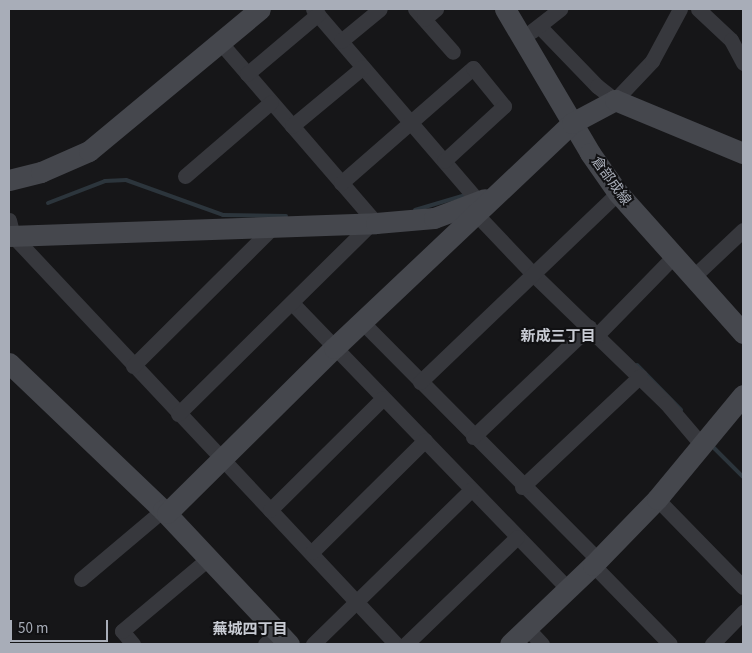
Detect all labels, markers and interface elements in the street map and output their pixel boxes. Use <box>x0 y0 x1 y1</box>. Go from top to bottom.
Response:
street label: 倉部成線 <box>588 153 634 209</box>
district label: 新成三丁目 <box>521 328 595 346</box>
scale bar <box>12 610 110 642</box>
text: 50 m <box>18 618 48 639</box>
district label: 蕪城四丁目 <box>213 621 287 639</box>

